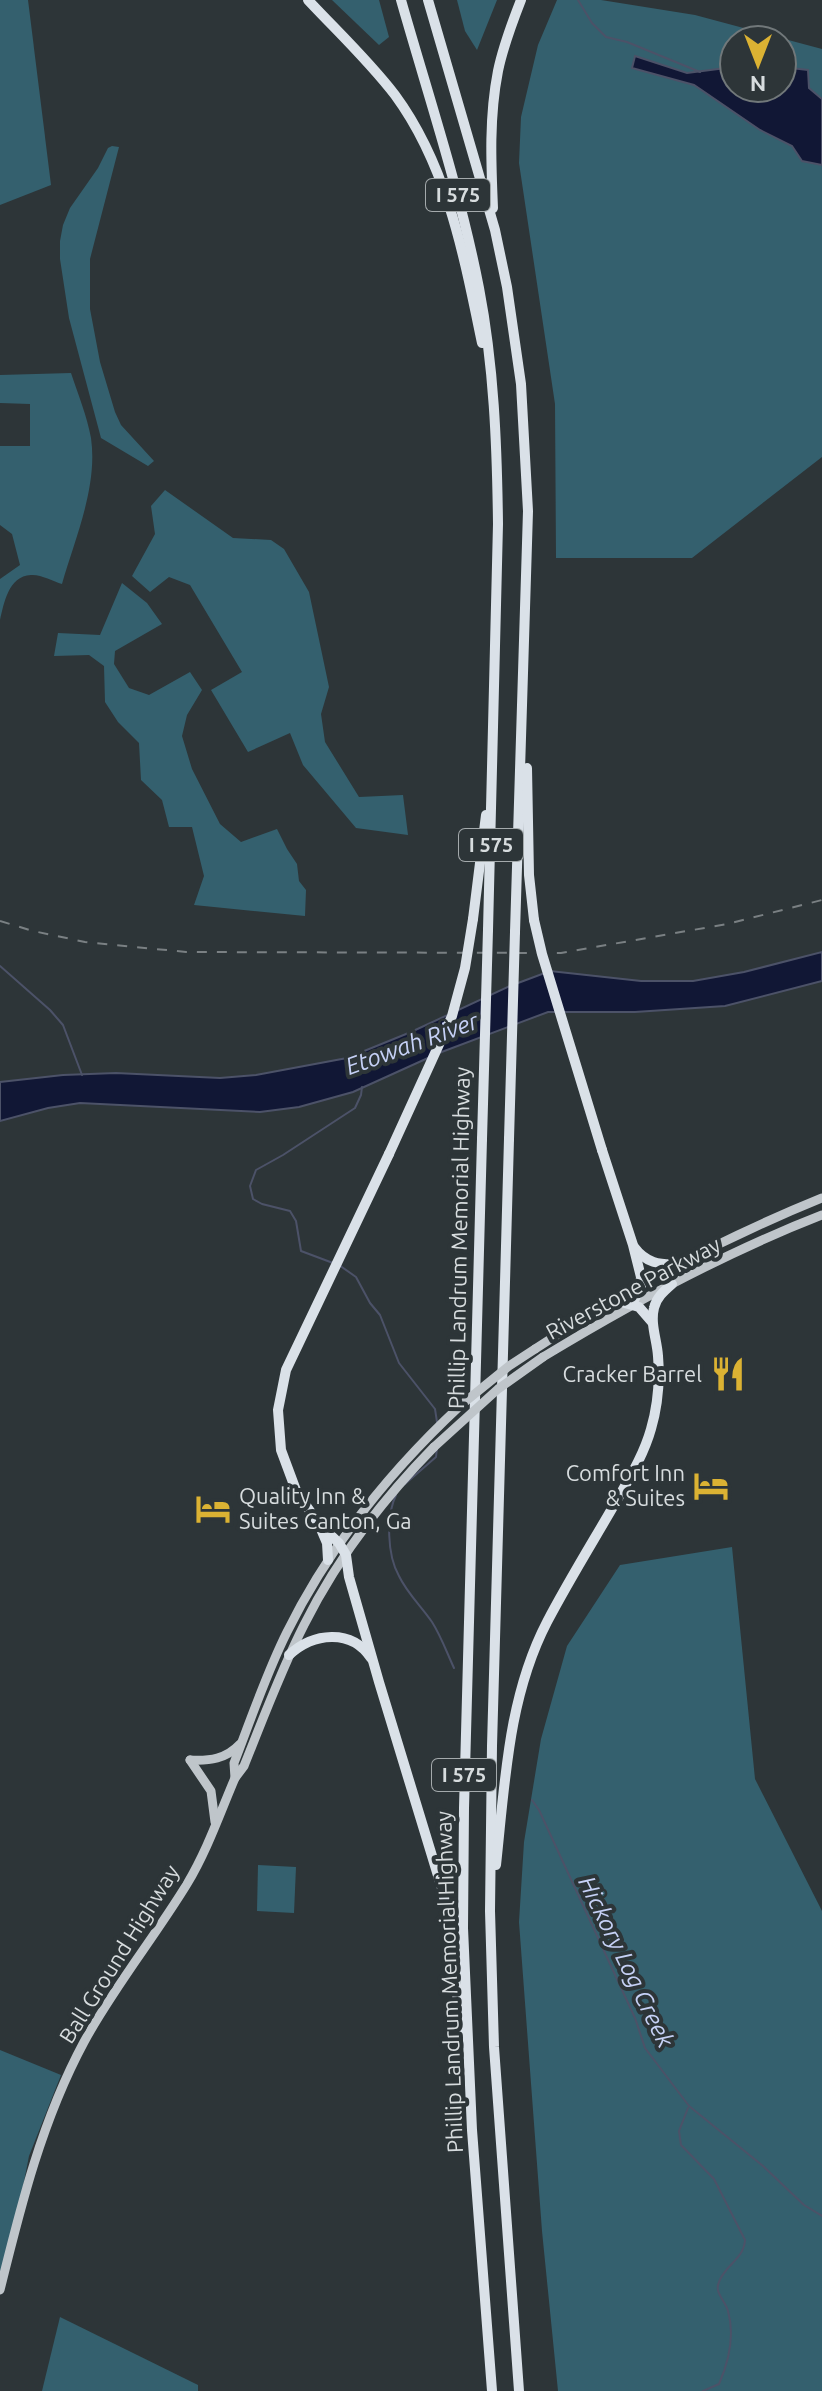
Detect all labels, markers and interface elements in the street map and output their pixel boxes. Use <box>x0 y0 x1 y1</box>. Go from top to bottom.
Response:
north arrow <box>718 24 798 104</box>
text: N <box>750 72 766 97</box>
road number: I 575 <box>426 179 490 211</box>
road number: I 575 <box>459 829 523 861</box>
water label: Etowah River <box>342 1007 483 1080</box>
street label: Phillip Landrum Memorial Highway <box>443 1066 474 1409</box>
street label: Riverstone Parkway <box>541 1231 724 1344</box>
restaurant icon: Cracker Barrel <box>709 1355 747 1393</box>
place label: Cracker Barrel <box>563 1361 702 1386</box>
place label: Comfort Inn & Suites <box>566 1460 685 1510</box>
hotel icon: Comfort Inn & Suites <box>692 1467 730 1505</box>
place label: Quality Inn & Suites Canton, Ga <box>239 1483 412 1533</box>
hotel icon: Quality Inn & Suites Canton, Ga <box>194 1490 232 1528</box>
road number: I 575 <box>432 1759 496 1791</box>
street label: Phillip Landrum Memorial Highway <box>430 1810 467 2154</box>
street label: Ball Ground Highway <box>54 1860 184 2047</box>
water label: Hickory Log Creek <box>573 1872 680 2052</box>

